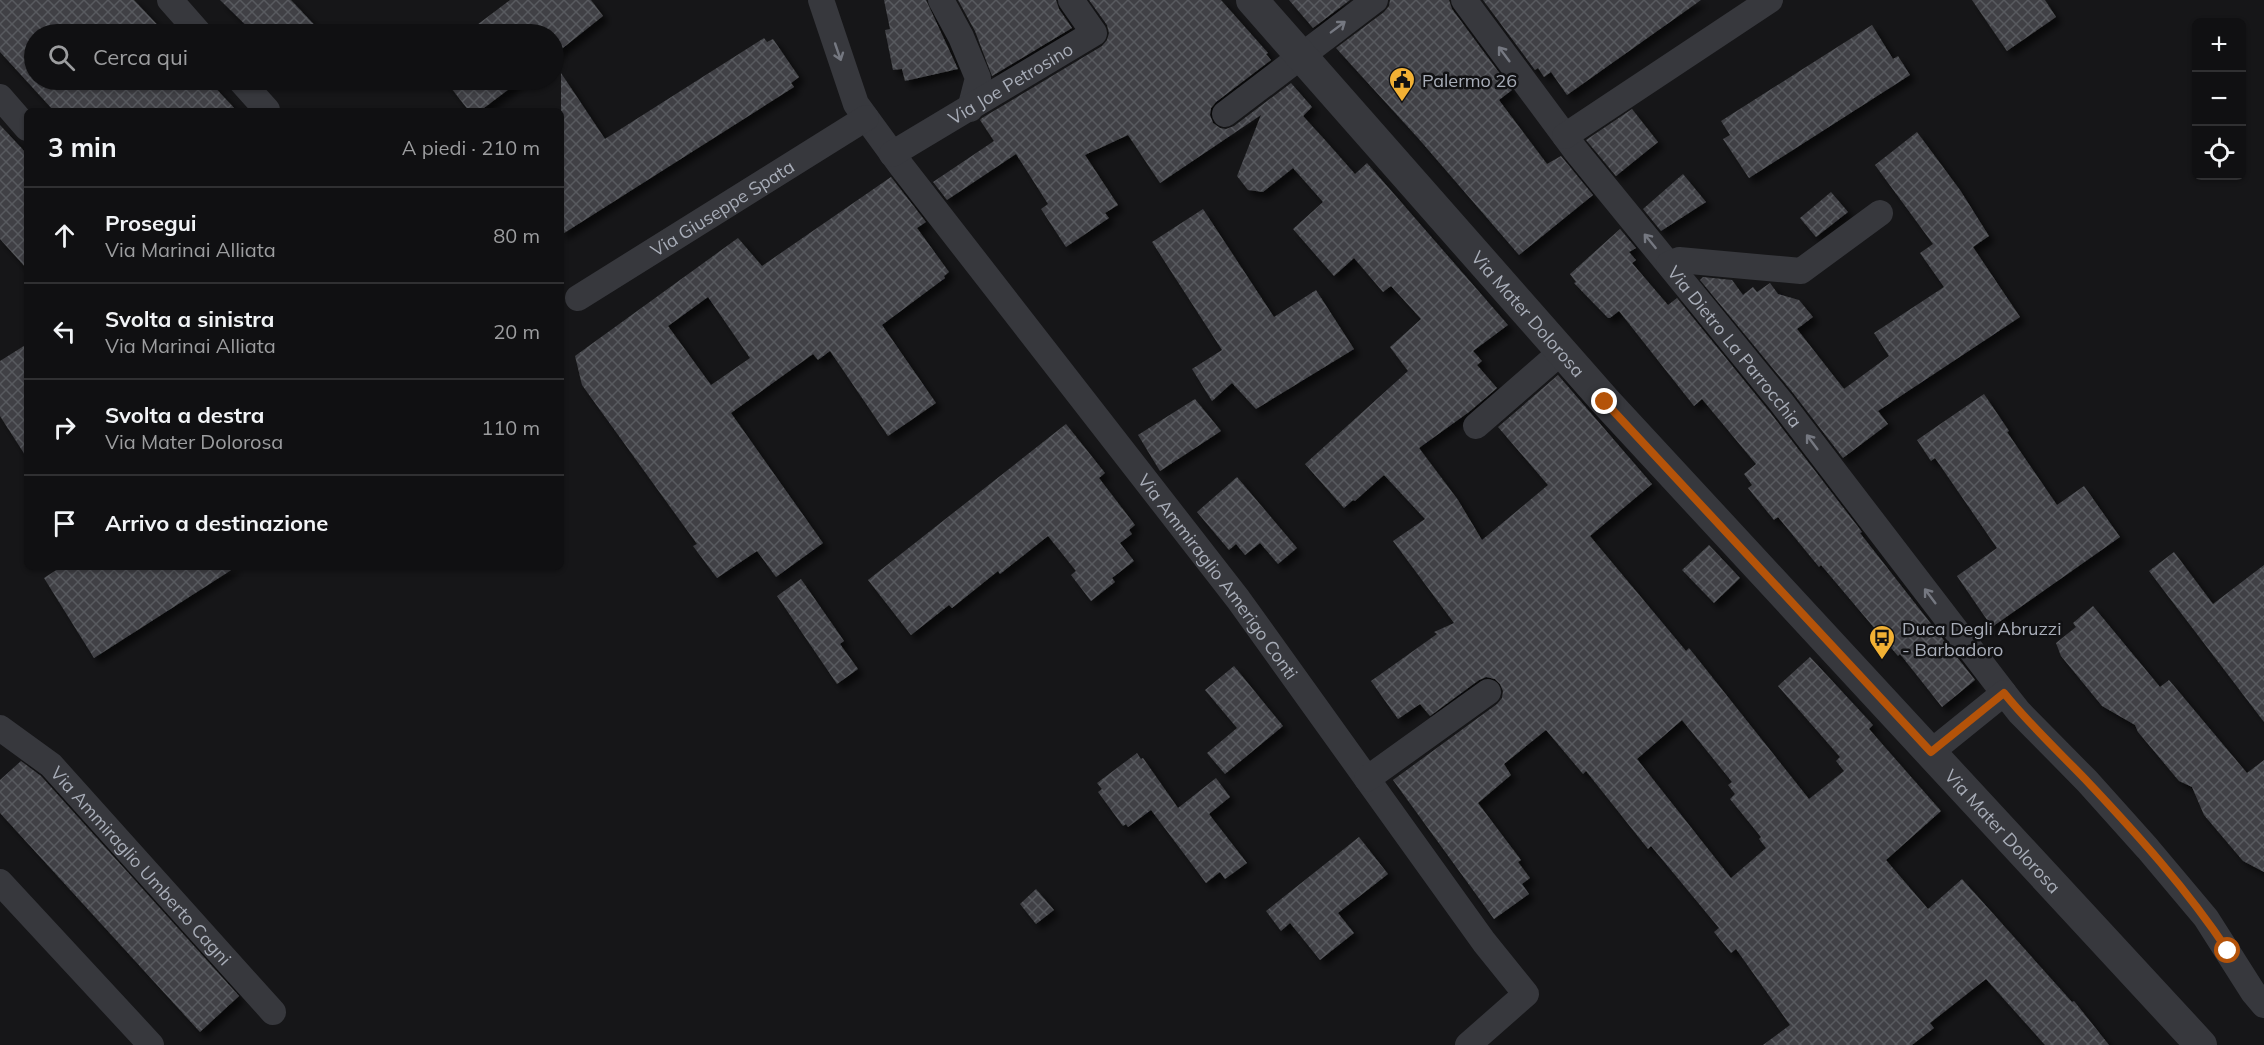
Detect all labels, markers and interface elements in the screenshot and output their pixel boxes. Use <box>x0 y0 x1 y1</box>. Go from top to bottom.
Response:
map controls <box>2192 18 2246 180</box>
button: + <box>2192 18 2246 72</box>
one-way arrow <box>1330 21 1346 34</box>
search box <box>24 24 564 90</box>
street label: Via Joe Petrosino <box>944 37 1077 129</box>
icon: search <box>45 41 78 74</box>
one-way arrow <box>834 42 845 61</box>
text: Cerca qui <box>93 43 188 71</box>
one-way arrow <box>1498 46 1511 62</box>
public building icon: Palermo 26 <box>1387 65 1417 103</box>
place label: Palermo 26 <box>1422 69 1517 92</box>
button: − <box>2192 72 2246 126</box>
button: locate <box>2192 126 2246 180</box>
text: 3 min <box>48 131 117 164</box>
text: A piedi · 210 m <box>402 135 540 160</box>
street label: Via Giuseppe Spata <box>646 154 798 261</box>
text: Prosegui <box>105 209 197 237</box>
icon: ahead <box>48 219 81 252</box>
text: 80 m <box>493 223 540 248</box>
one-way arrow <box>1643 233 1656 249</box>
text: Via Marinai Alliata <box>105 237 276 262</box>
street label: Via Mater Dolorosa <box>1467 246 1590 382</box>
street label: Via Dietro La Parrocchia <box>1663 261 1808 432</box>
text: Svolta a sinistra <box>105 305 274 333</box>
icon: left <box>48 315 81 348</box>
text: 20 m <box>493 319 540 344</box>
text: Via Marinai Alliata <box>105 333 276 358</box>
route end <box>1591 388 1617 414</box>
text: Svolta a destra <box>105 401 264 429</box>
icon: right <box>48 411 81 444</box>
text: 110 m <box>481 415 540 440</box>
text: Via Mater Dolorosa <box>105 429 283 454</box>
one-way arrow <box>1805 434 1818 450</box>
street label: Via Ammiraglio Amerigo Conti <box>1133 469 1303 684</box>
icon: arrive <box>48 507 81 540</box>
text: Arrivo a destinazione <box>105 509 328 537</box>
one-way arrow <box>1924 589 1937 605</box>
place label: Duca Degli Abruzzi - Barbadoro <box>1902 617 2061 661</box>
bus stop icon: Duca Degli Abruzzi - Barbadoro <box>1867 623 1897 661</box>
street label: Via Ammiraglio Umberto Cagni <box>46 761 237 970</box>
street label: Via Mater Dolorosa <box>1940 764 2066 898</box>
route start <box>2214 937 2240 963</box>

